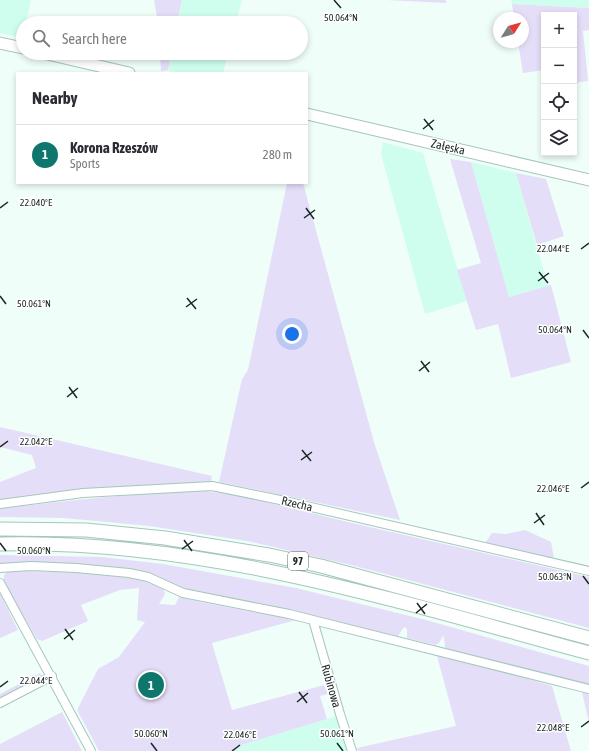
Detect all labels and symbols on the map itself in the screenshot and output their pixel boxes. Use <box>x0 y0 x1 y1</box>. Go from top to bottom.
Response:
text: 50.064°N <box>324 12 358 23</box>
north arrow <box>493 12 529 48</box>
street label: Załęska <box>430 136 466 158</box>
text: 22.040°E <box>20 197 53 208</box>
text: 22.044°E <box>537 243 570 254</box>
text: 50.061°N <box>17 298 51 309</box>
your location <box>282 324 302 344</box>
text: 50.064°N <box>538 324 572 335</box>
text: 22.042°E <box>20 436 53 447</box>
text: 22.046°E <box>537 483 570 494</box>
street label: Rzecha <box>280 494 314 514</box>
text: 50.060°N <box>17 545 51 556</box>
road number: 97 <box>288 552 308 570</box>
text: 50.063°N <box>538 571 572 582</box>
street label: Rubinowa <box>318 663 344 709</box>
pin: 1 <box>138 670 164 700</box>
text: 22.044°E <box>20 675 53 686</box>
text: 22.048°E <box>537 722 570 733</box>
text: 50.060°N <box>134 728 168 739</box>
text: 50.061°N <box>320 728 354 739</box>
text: 22.046°E <box>224 729 257 740</box>

